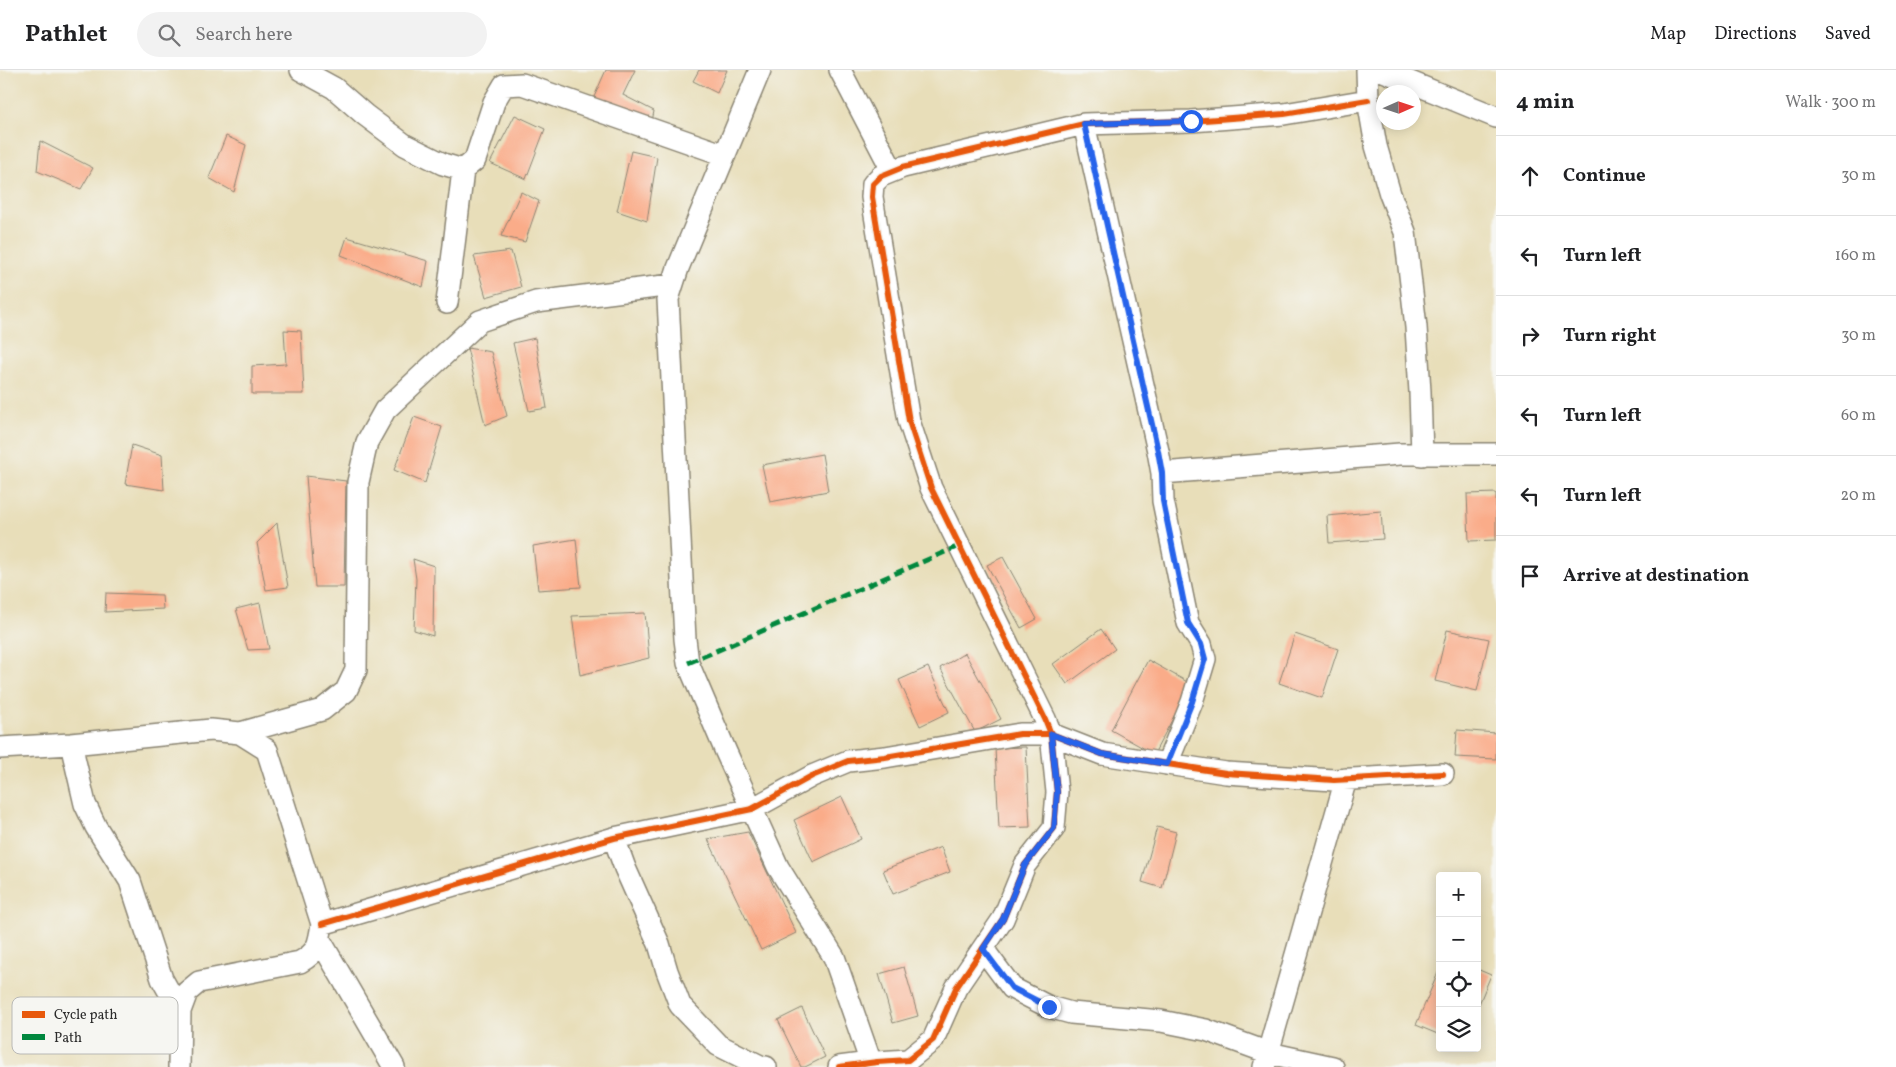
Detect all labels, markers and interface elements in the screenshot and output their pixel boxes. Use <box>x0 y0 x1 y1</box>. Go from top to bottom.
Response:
search box <box>137 12 487 57</box>
text: Pathlet <box>25 18 107 52</box>
icon: search <box>155 21 183 49</box>
text: Search here <box>195 22 293 48</box>
text: Map <box>1650 22 1686 47</box>
text: Directions <box>1714 22 1797 47</box>
text: Saved <box>1825 22 1871 47</box>
north arrow <box>1376 85 1421 130</box>
text: 4 min <box>1516 88 1575 117</box>
text: Walk · 300 m <box>1785 92 1876 114</box>
route start <box>1180 110 1203 133</box>
icon: ahead <box>1516 162 1544 190</box>
text: Continue <box>1563 163 1646 189</box>
text: 30 m <box>1841 165 1876 187</box>
icon: left <box>1516 242 1544 270</box>
text: Turn left <box>1563 243 1642 269</box>
text: 160 m <box>1835 245 1876 267</box>
icon: right <box>1516 322 1544 350</box>
text: Turn right <box>1563 323 1656 349</box>
text: 30 m <box>1841 325 1876 347</box>
icon: left <box>1516 402 1544 430</box>
text: Turn left <box>1563 403 1642 429</box>
text: 60 m <box>1841 405 1876 427</box>
icon: left <box>1516 482 1544 510</box>
text: Turn left <box>1563 483 1642 509</box>
text: 20 m <box>1841 485 1876 507</box>
icon: arrive <box>1516 562 1544 590</box>
text: Arrive at destination <box>1563 563 1749 589</box>
map controls <box>1436 872 1481 1052</box>
button: + <box>1436 872 1481 917</box>
button: − <box>1436 917 1481 962</box>
button: locate <box>1436 962 1481 1007</box>
route end <box>1038 996 1061 1019</box>
legend <box>12 997 178 1054</box>
text: Cycle path <box>54 1006 118 1025</box>
button: layers <box>1436 1007 1481 1052</box>
text: Path <box>54 1029 82 1048</box>

